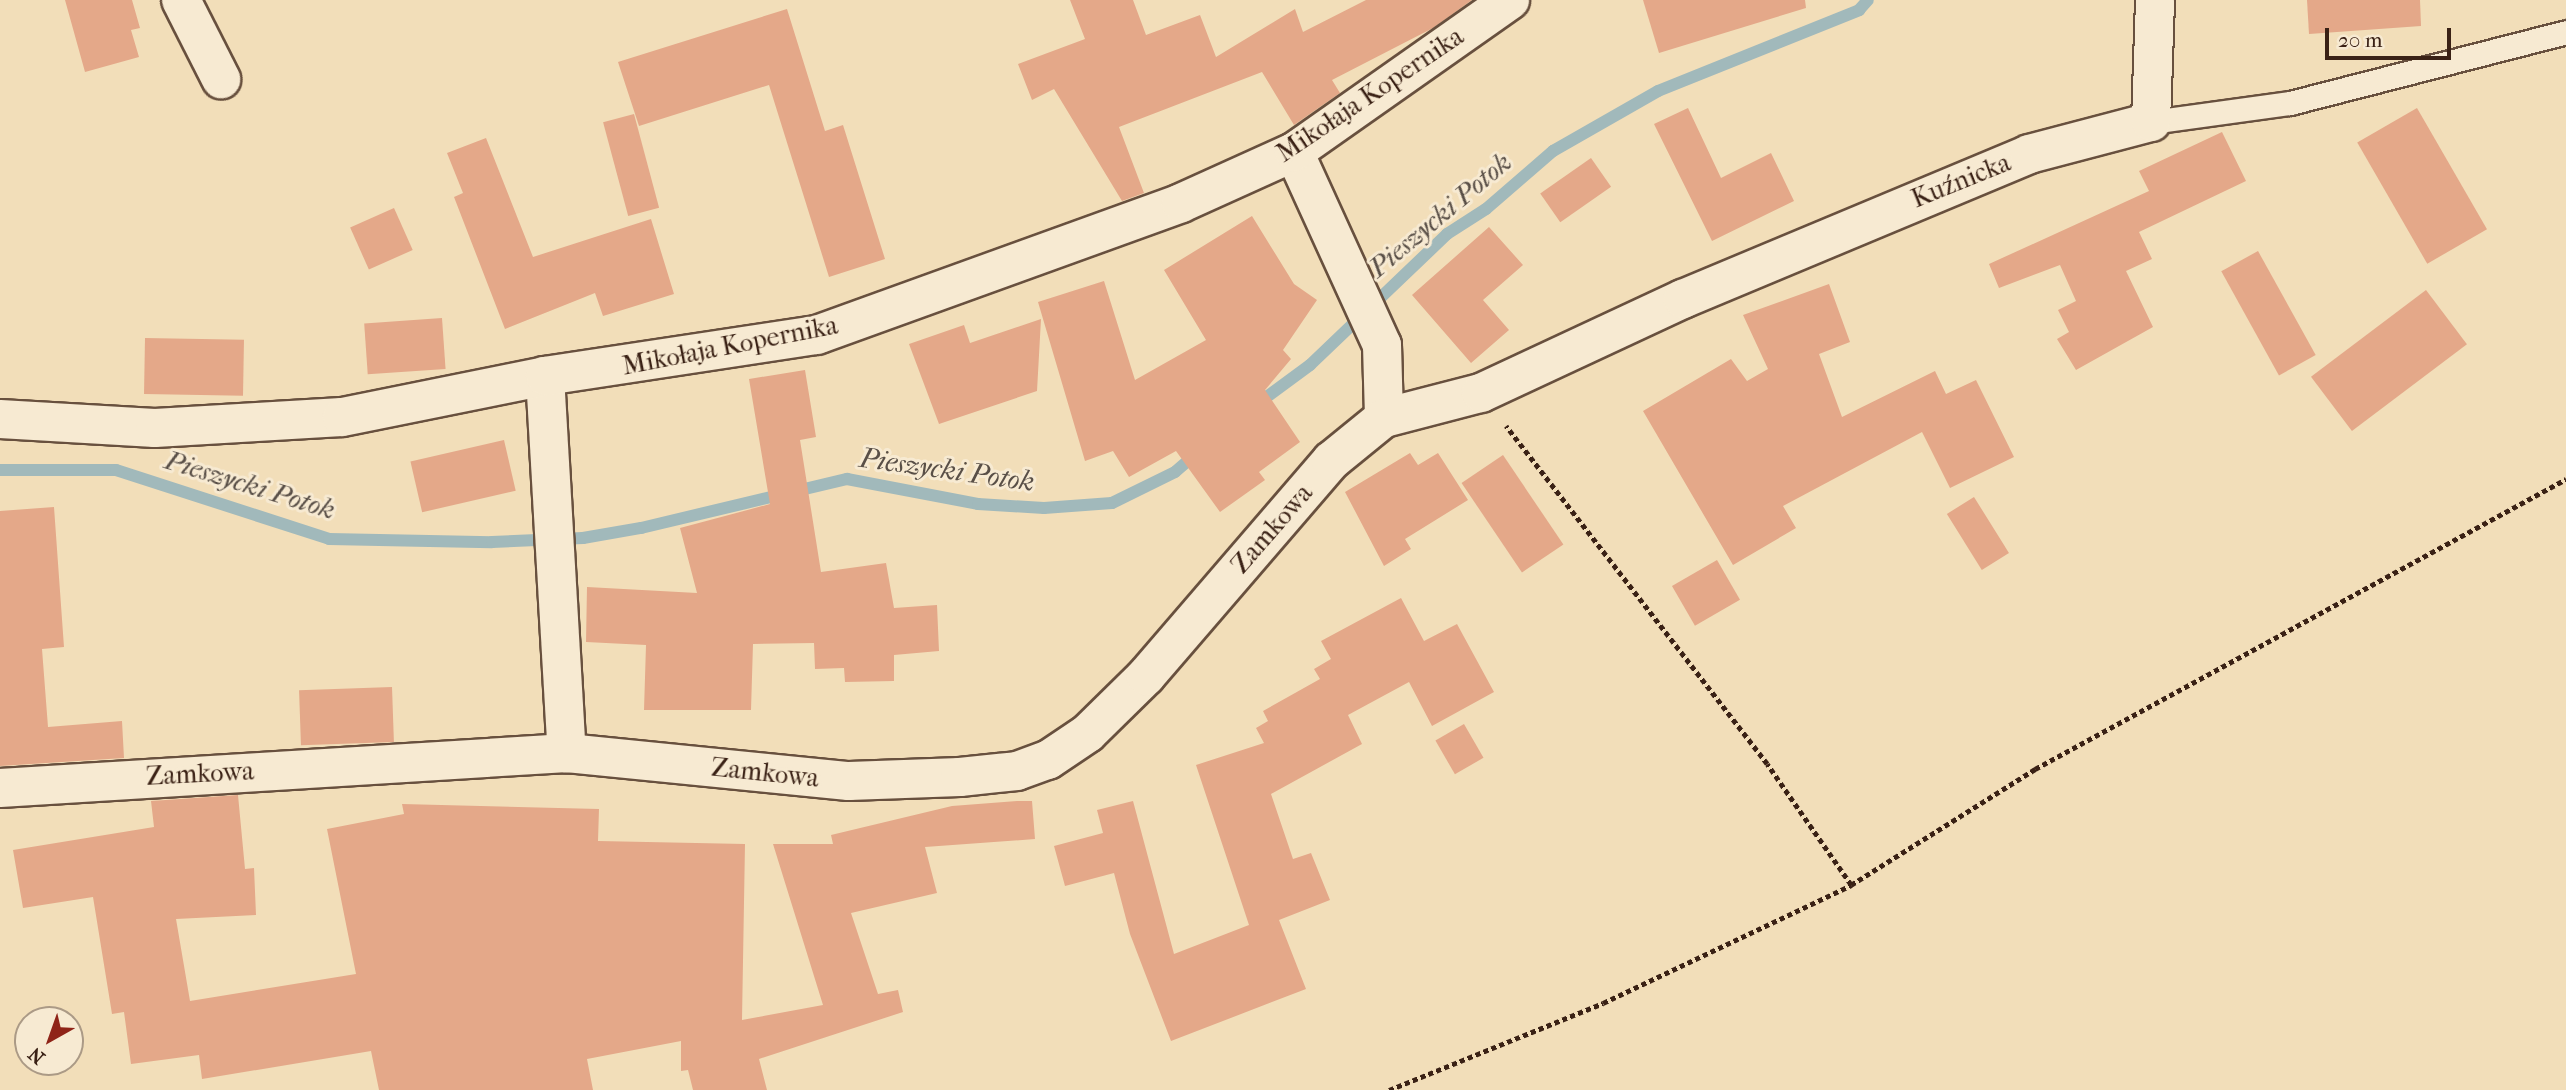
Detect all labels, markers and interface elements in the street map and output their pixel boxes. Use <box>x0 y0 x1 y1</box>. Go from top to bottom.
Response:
scale bar <box>2328 14 2454 58</box>
street label: Mikołaja Kopernika <box>1271 21 1469 169</box>
text: 20 m <box>2338 28 2382 52</box>
water label: Pieszycki Potok <box>1362 145 1518 285</box>
street label: Kuźnicka <box>1907 147 2015 215</box>
street label: Mikołaja Kopernika <box>620 310 840 382</box>
water label: Pieszycki Potok <box>857 441 1037 499</box>
water label: Pieszycki Potok <box>161 443 339 527</box>
street label: Zamkowa <box>1225 478 1319 580</box>
street label: Zamkowa <box>710 752 820 794</box>
street label: Zamkowa <box>145 756 255 792</box>
north arrow <box>14 1006 84 1076</box>
text: N <box>24 1042 49 1069</box>

